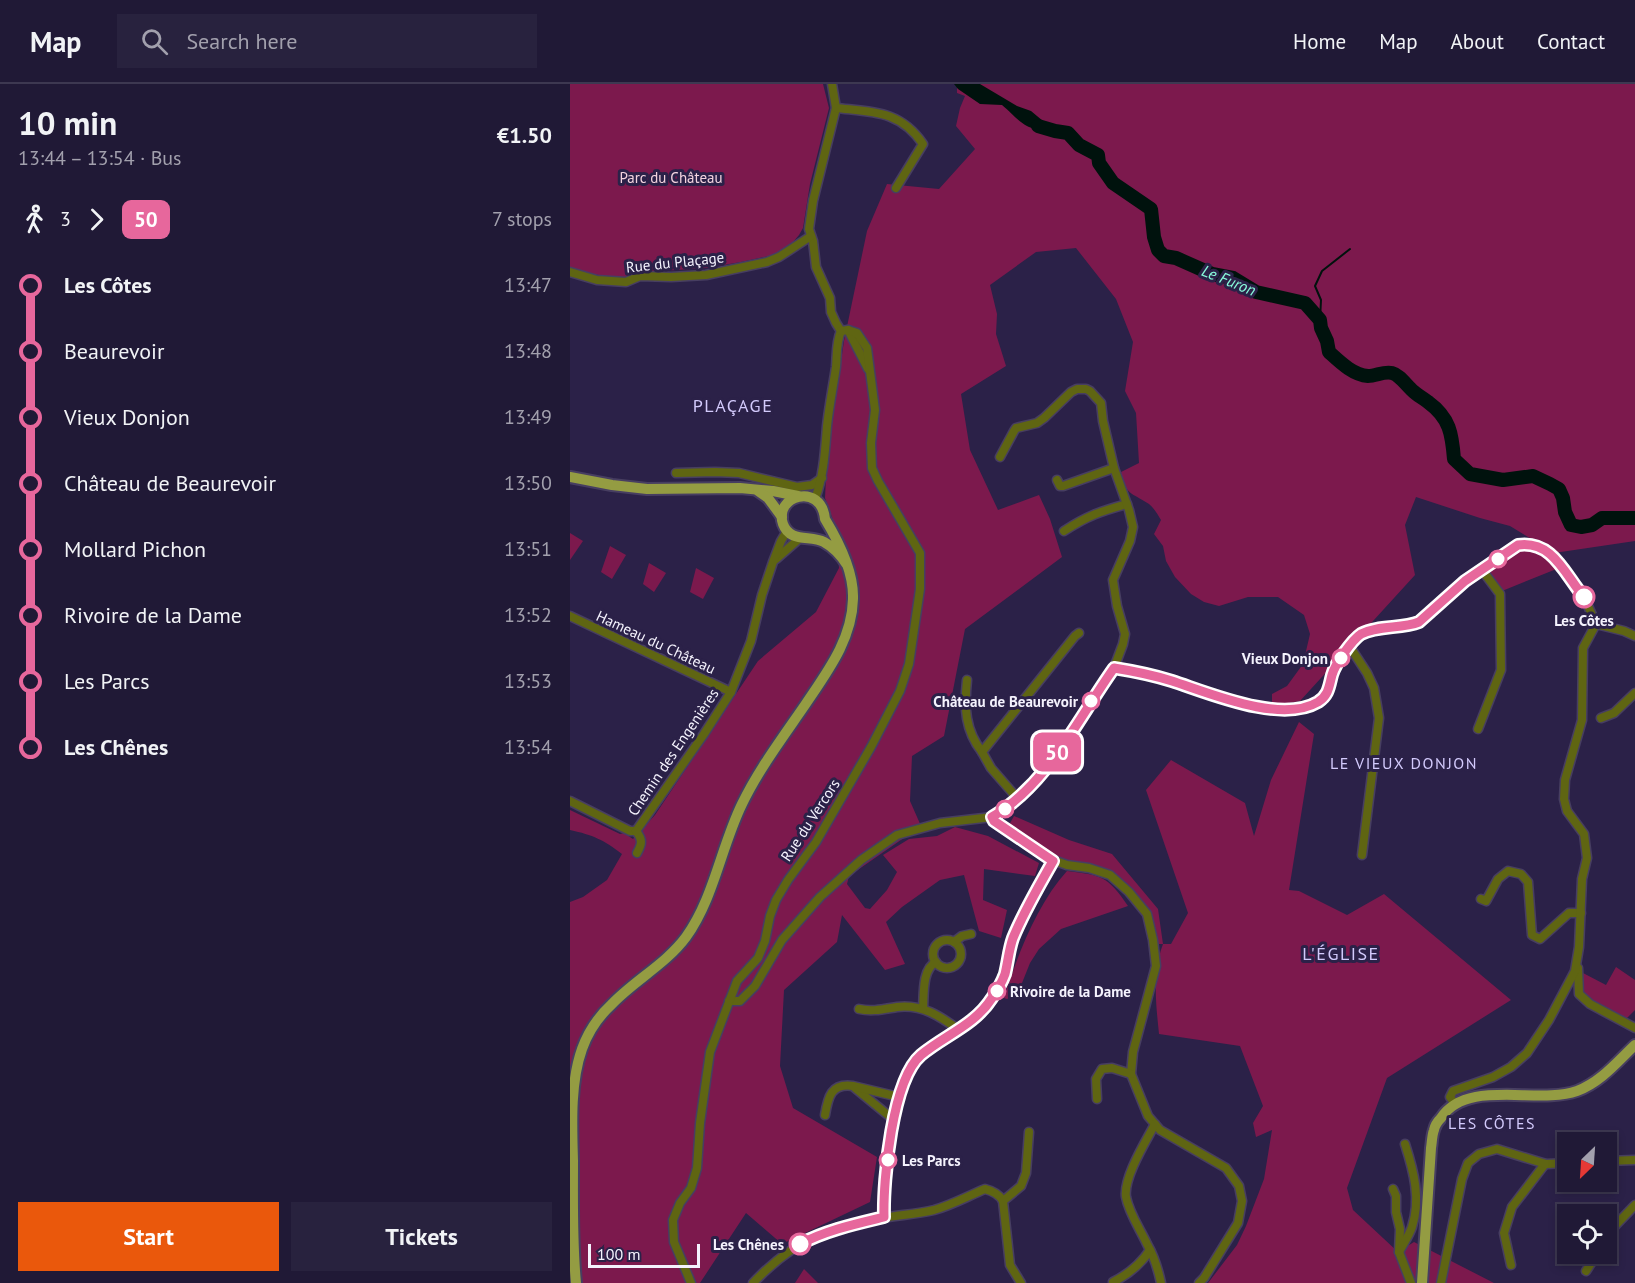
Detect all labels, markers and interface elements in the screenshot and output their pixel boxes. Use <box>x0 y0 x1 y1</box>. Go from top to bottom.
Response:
search box <box>117 14 537 68</box>
text: Map <box>30 23 81 60</box>
icon: search <box>138 25 171 58</box>
text: Search here <box>186 27 297 55</box>
text: Home <box>1293 28 1346 55</box>
text: Map <box>1379 28 1418 55</box>
text: About <box>1451 28 1504 55</box>
text: Contact <box>1537 28 1605 55</box>
text: 10 min <box>18 101 117 144</box>
text: €1.50 <box>497 121 552 149</box>
text: 13:44 – 13:54 · Bus <box>18 145 182 171</box>
park label: Parc du Château <box>619 168 723 187</box>
icon: walk <box>18 203 51 236</box>
icon: forward <box>80 203 113 236</box>
text: 3 <box>60 206 71 232</box>
text: 50 <box>134 206 158 233</box>
text: 7 stops <box>492 206 552 232</box>
street label: Rue du Plaçage <box>625 247 725 277</box>
water label: Le Furon <box>1199 260 1259 300</box>
text: Les Côtes <box>64 271 152 299</box>
text: 13:47 <box>504 272 552 298</box>
text: Beaurevoir <box>64 337 165 365</box>
text: 13:48 <box>504 338 552 364</box>
district label: PLAÇAGE <box>693 394 773 417</box>
text: Vieux Donjon <box>64 403 190 431</box>
text: 13:49 <box>504 404 552 430</box>
text: Château de Beaurevoir <box>64 469 276 497</box>
text: 13:50 <box>504 470 552 496</box>
text: Mollard Pichon <box>64 535 206 563</box>
text: 13:51 <box>504 536 552 562</box>
unlabelled marker <box>1489 550 1507 568</box>
marker: Les Côtes <box>1573 586 1595 608</box>
text: Rivoire de la Dame <box>64 601 242 629</box>
text: 13:52 <box>504 602 552 628</box>
street label: Hameau du Château <box>593 606 719 678</box>
place label: Les Côtes <box>1554 611 1614 630</box>
place label: Vieux Donjon <box>1241 649 1328 668</box>
marker: Vieux Donjon <box>1332 649 1350 667</box>
text: Les Parcs <box>64 667 150 695</box>
text: 13:53 <box>504 668 552 694</box>
street label: Chemin des Engenières <box>623 685 723 819</box>
place label: Château de Beaurevoir <box>933 692 1079 711</box>
marker: Château de Beaurevoir <box>1082 692 1100 710</box>
line badge: 50 <box>1030 732 1084 772</box>
text: Les Chênes <box>64 733 168 761</box>
text: 13:54 <box>504 734 552 760</box>
text: 50 <box>1045 739 1069 766</box>
district label: LE VIEUX DONJON <box>1330 753 1478 773</box>
street label: Rue du Vercors <box>776 775 844 865</box>
unlabelled marker <box>996 800 1014 818</box>
district label: L'ÉGLISE <box>1302 942 1380 965</box>
marker: Rivoire de la Dame <box>988 982 1006 1000</box>
place label: Rivoire de la Dame <box>1010 982 1131 1001</box>
district label: LES CÔTES <box>1448 1113 1536 1133</box>
north arrow <box>1557 1132 1617 1192</box>
map controls <box>1557 1132 1617 1264</box>
marker: Les Parcs <box>879 1151 897 1169</box>
place label: Les Parcs <box>902 1151 961 1170</box>
button: Start <box>18 1202 279 1271</box>
button: Tickets <box>291 1202 552 1271</box>
button: locate <box>1557 1204 1617 1264</box>
marker: Les Chênes <box>789 1233 811 1255</box>
place label: Les Chênes <box>713 1235 784 1254</box>
scale bar <box>588 1241 700 1268</box>
text: 100 m <box>597 1244 640 1264</box>

